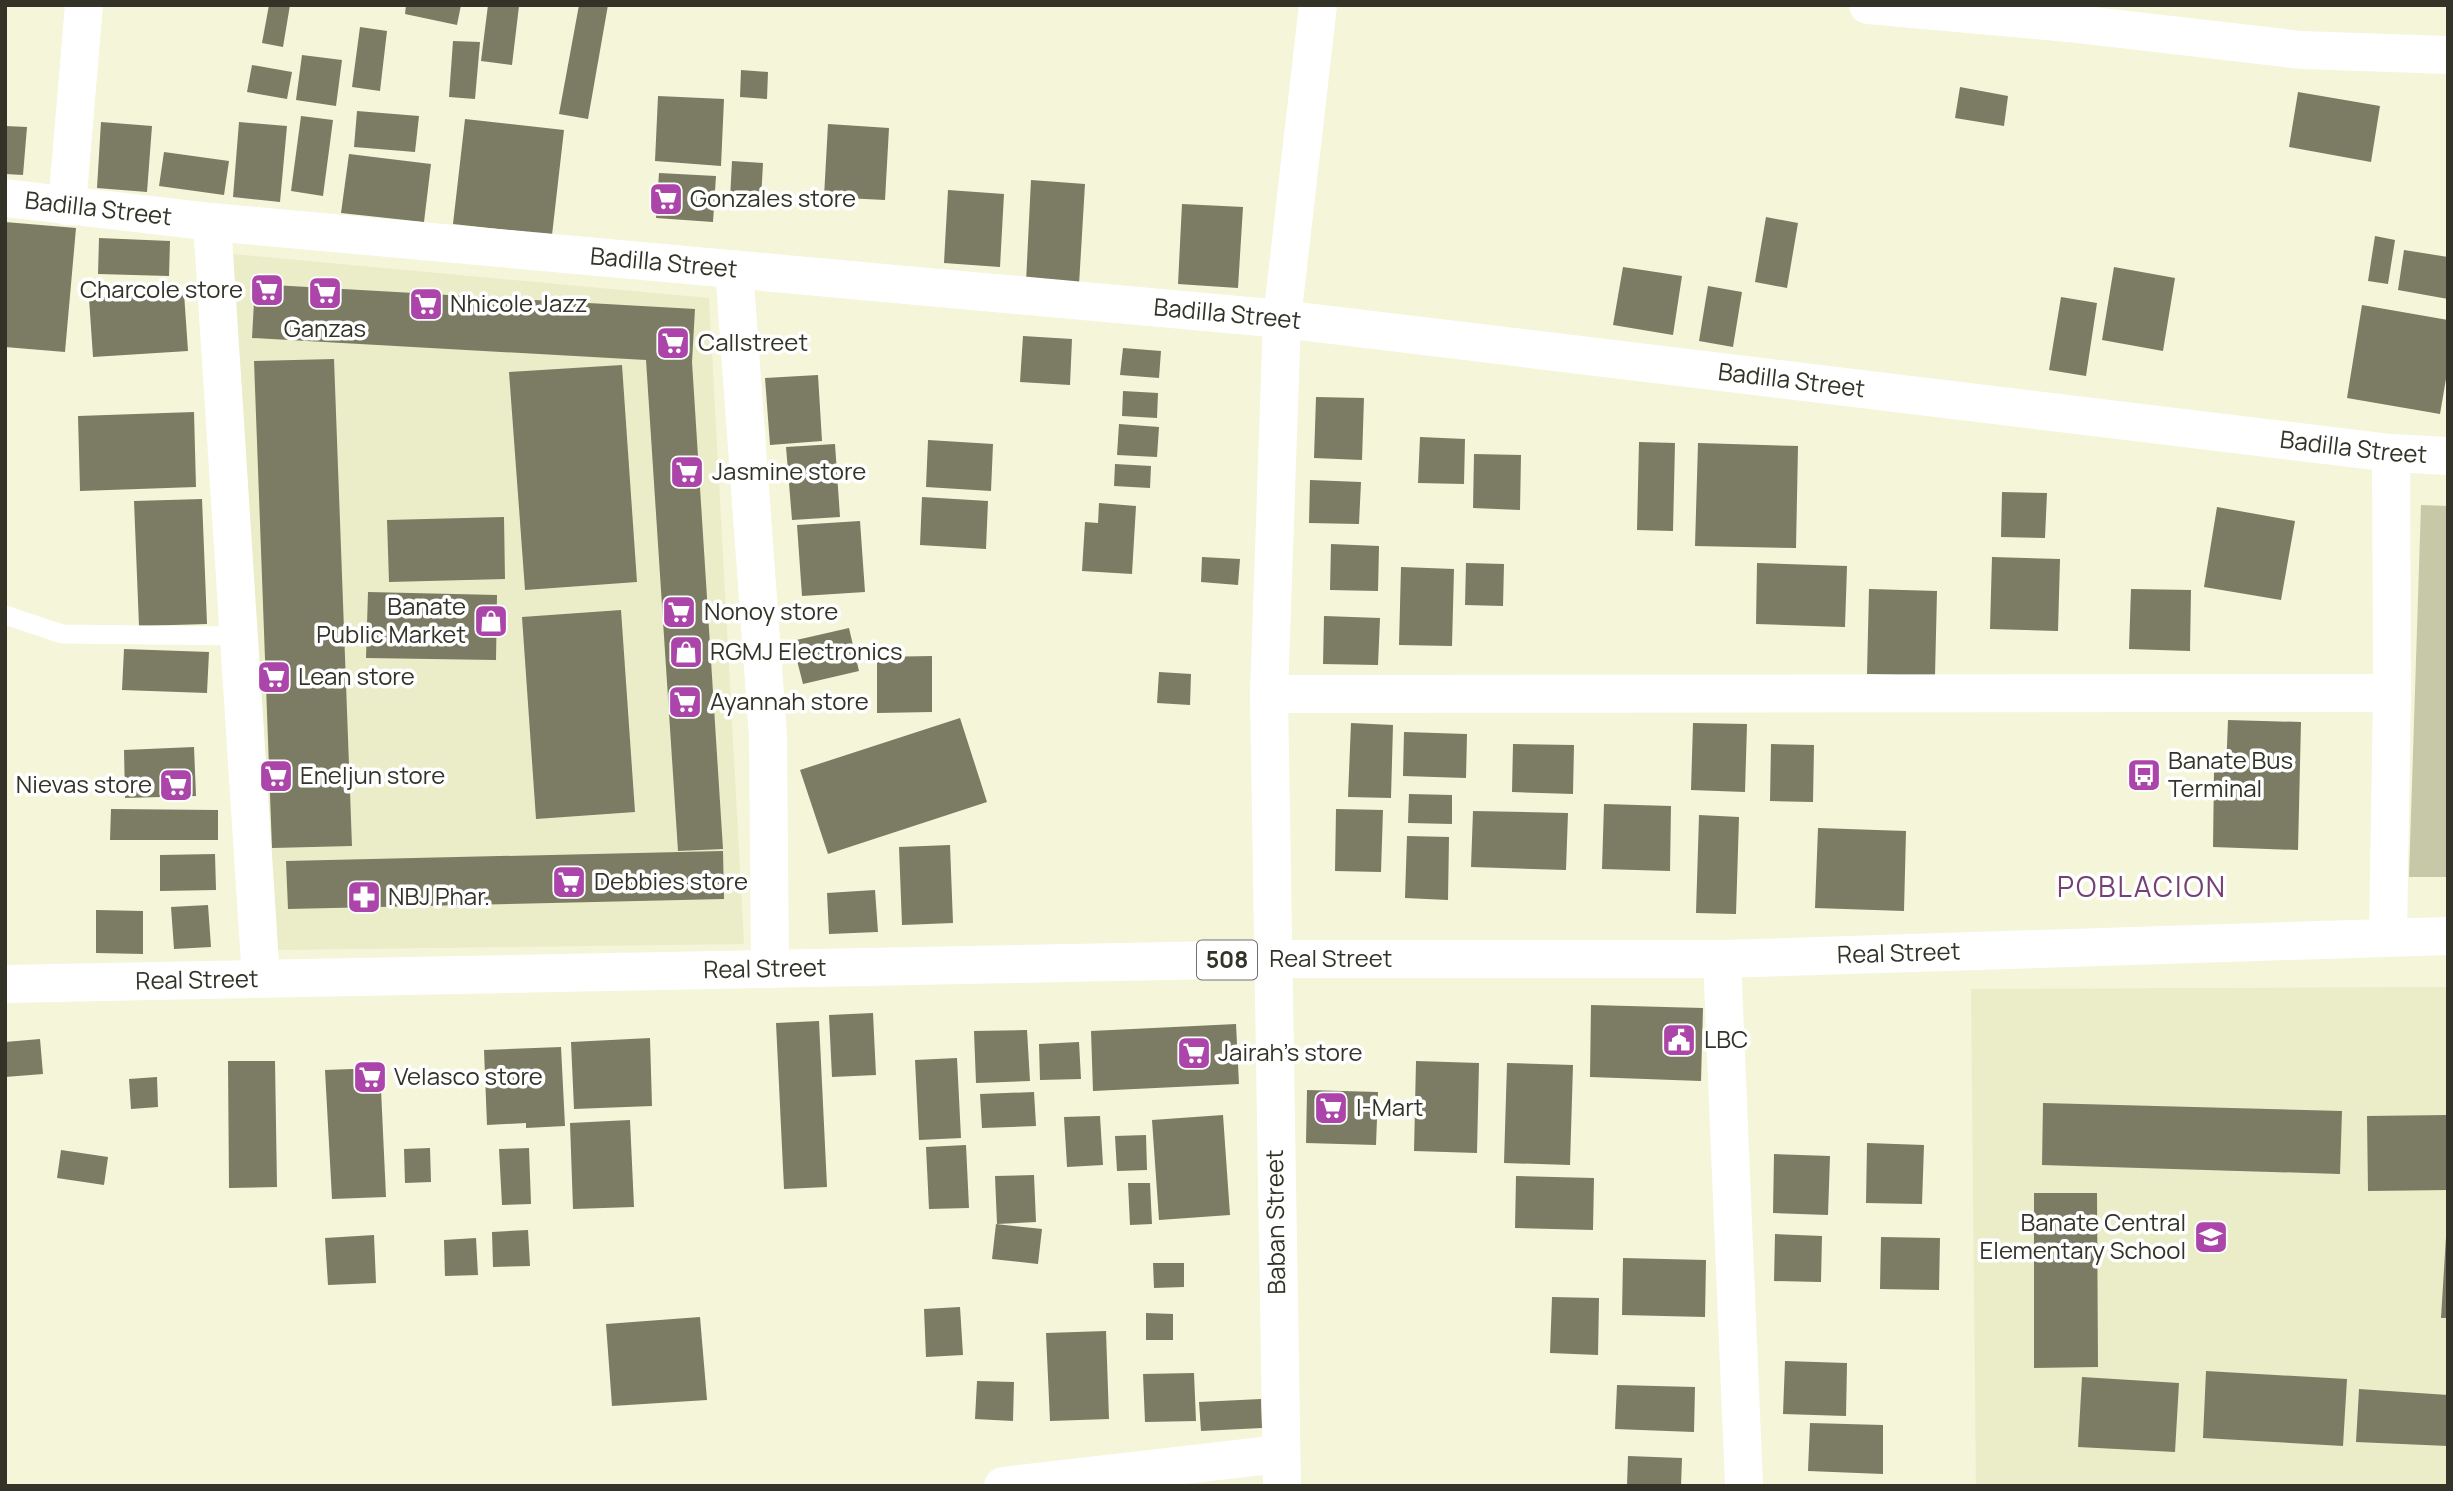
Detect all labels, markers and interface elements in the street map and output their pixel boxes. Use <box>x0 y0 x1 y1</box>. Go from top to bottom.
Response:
supermarket icon: Gonzales store <box>647 180 685 218</box>
place label: Gonzales store <box>690 181 856 214</box>
street label: Badilla Street <box>23 182 174 232</box>
street label: Badilla Street <box>589 238 739 285</box>
supermarket icon: Charcole store <box>248 271 286 309</box>
place label: Charcole store <box>80 272 243 305</box>
supermarket icon: Ganzas <box>306 274 344 312</box>
supermarket icon: Nhicole Jazz <box>407 285 445 323</box>
place label: Nhicole Jazz <box>450 286 588 319</box>
street label: Badilla Street <box>1152 289 1303 336</box>
place label: Ganzas <box>284 311 366 344</box>
supermarket icon: Callstreet <box>654 324 692 362</box>
place label: Callstreet <box>698 325 808 358</box>
street label: Badilla Street <box>1716 354 1867 404</box>
street label: Badilla Street <box>2278 422 2428 470</box>
supermarket icon: Jasmine store <box>668 453 706 491</box>
place label: Jasmine store <box>712 454 866 487</box>
place label: Banate Public Market <box>316 589 466 650</box>
supermarket icon: Nonoy store <box>660 593 698 631</box>
place label: Nonoy store <box>704 594 838 627</box>
shop icon: Banate Public Market <box>472 602 510 640</box>
shop icon: RGMJ Electronics <box>667 633 705 671</box>
place label: RGMJ Electronics <box>710 634 903 667</box>
supermarket icon: Lean store <box>255 658 293 696</box>
place label: Lean store <box>298 659 415 692</box>
supermarket icon: Ayannah store <box>666 683 704 721</box>
place label: Ayannah store <box>710 684 869 717</box>
place label: Banate Bus Terminal <box>2168 743 2293 804</box>
bus stop icon: Banate Bus Terminal <box>2125 756 2163 794</box>
supermarket icon: Eneljun store <box>257 757 295 795</box>
place label: Eneljun store <box>300 758 445 791</box>
supermarket icon: Nievas store <box>157 766 195 804</box>
place label: Nievas store <box>16 767 152 800</box>
supermarket icon: Debbies store <box>550 863 588 901</box>
place label: Debbies store <box>594 864 748 897</box>
district label: POBLACION <box>2057 867 2227 905</box>
pharmacy icon: NBJ Phar. <box>345 878 383 916</box>
place label: NBJ Phar. <box>388 879 490 912</box>
street label: Real Street <box>1837 933 1961 970</box>
road number: 508 <box>1197 940 1257 979</box>
street label: Real Street <box>1269 941 1392 974</box>
street label: Real Street <box>703 950 827 985</box>
street label: Real Street <box>135 961 259 996</box>
public building icon: LBC <box>1660 1021 1698 1059</box>
place label: LBC <box>1704 1022 1748 1055</box>
supermarket icon: Jairah's store <box>1175 1034 1213 1072</box>
place label: Jairah's store <box>1218 1035 1363 1068</box>
supermarket icon: Velasco store <box>351 1058 389 1096</box>
place label: Velasco store <box>394 1059 543 1092</box>
supermarket icon: I-Mart <box>1312 1089 1350 1127</box>
place label: I-Mart <box>1356 1090 1423 1123</box>
street label: Baban Street <box>1257 1149 1292 1295</box>
place label: Banate Central Elementary School <box>1980 1205 2186 1266</box>
school or university icon: Banate Central Elementary School <box>2192 1218 2230 1256</box>

